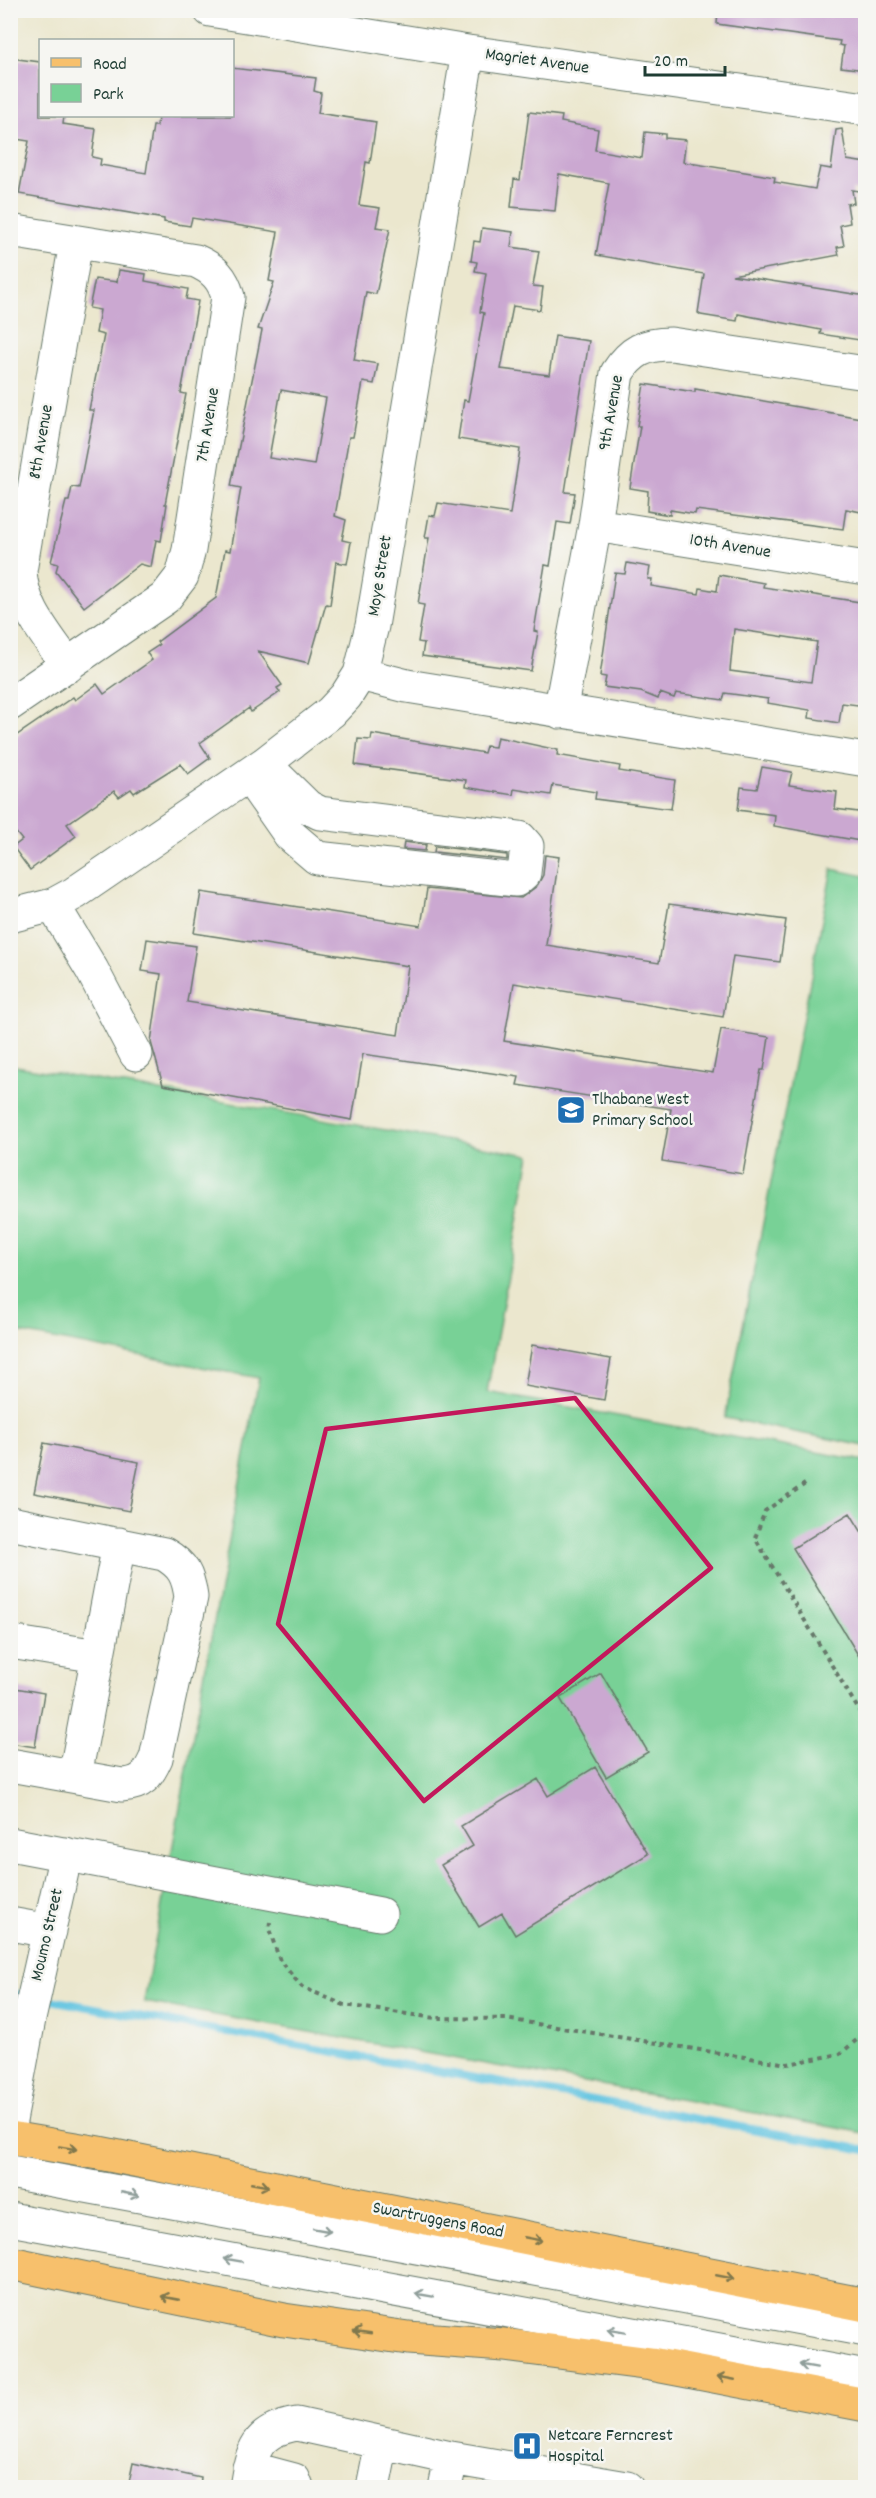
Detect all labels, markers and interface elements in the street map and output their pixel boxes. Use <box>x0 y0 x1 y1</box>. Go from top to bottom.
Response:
legend <box>39 39 234 117</box>
scale bar <box>645 39 724 77</box>
street label: Magriet Avenue <box>483 42 591 82</box>
text: 20 m <box>654 50 688 75</box>
text: Road <box>93 53 127 78</box>
text: Park <box>93 83 124 108</box>
street label: 9th Avenue <box>593 373 631 453</box>
street label: 7th Avenue <box>191 386 227 464</box>
street label: 8th Avenue <box>23 403 61 481</box>
street label: 10th Avenue <box>688 528 773 566</box>
street label: Moye Street <box>362 533 400 618</box>
place label: Tlhabane West Primary School <box>592 1088 693 1134</box>
school or university icon: Tlhabane West Primary School <box>555 1094 587 1126</box>
street label: Moumo Street <box>25 1886 71 1984</box>
one-way arrow <box>58 2143 78 2154</box>
one-way arrow <box>249 2180 269 2191</box>
one-way arrow <box>120 2189 139 2200</box>
street label: Swartruggens Road <box>370 2196 506 2246</box>
one-way arrow <box>311 2225 331 2236</box>
one-way arrow <box>523 2234 543 2245</box>
one-way arrow <box>223 2254 243 2265</box>
one-way arrow <box>714 2272 734 2283</box>
one-way arrow <box>415 2290 435 2301</box>
one-way arrow <box>161 2292 181 2303</box>
one-way arrow <box>607 2325 627 2336</box>
one-way arrow <box>353 2326 373 2337</box>
one-way arrow <box>799 2360 818 2371</box>
one-way arrow <box>716 2372 736 2383</box>
place label: Netcare Ferncrest Hospital <box>548 2424 673 2470</box>
hospital icon: Netcare Ferncrest Hospital <box>511 2430 543 2462</box>

